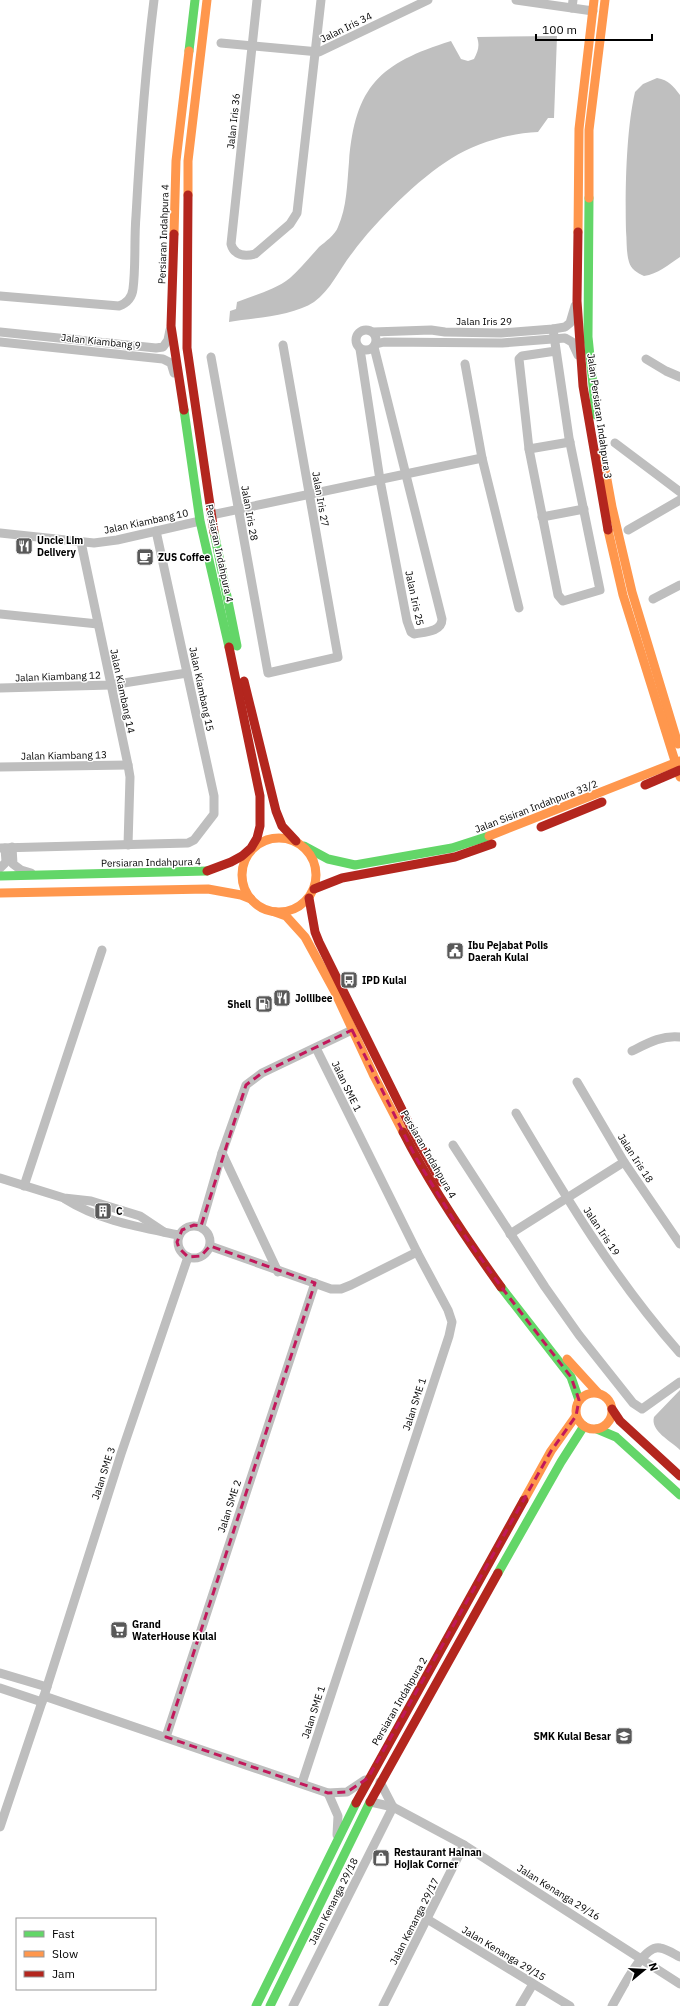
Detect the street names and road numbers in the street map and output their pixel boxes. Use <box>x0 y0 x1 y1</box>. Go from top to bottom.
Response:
street label: Jalan Iris 34 <box>318 9 374 46</box>
street label: Jalan Iris 36 <box>224 93 243 150</box>
street label: Persiaran Indahpura 4 <box>155 184 172 284</box>
street label: Jalan Iris 29 <box>456 315 512 328</box>
street label: Jalan Kiambang 9 <box>61 331 141 352</box>
street label: Jalan Persiaran Indahpura 3 <box>584 352 615 480</box>
street label: Jalan Iris 27 <box>309 470 332 528</box>
street label: Jalan Iris 28 <box>238 484 261 542</box>
street label: Persiaran Indahpura 4 <box>203 503 236 603</box>
street label: Jalan Kiambang 10 <box>103 506 189 537</box>
street label: Jalan Iris 25 <box>402 569 427 627</box>
street label: Jalan Kiambang 15 <box>186 646 217 732</box>
street label: Jalan Kiambang 14 <box>107 648 138 734</box>
street label: Jalan Kiambang 12 <box>15 669 101 684</box>
street label: Jalan Kiambang 13 <box>21 748 107 763</box>
street label: Jalan Sisiran Indahpura 33/2 <box>473 777 599 836</box>
street label: Persiaran Indahpura 4 <box>101 855 201 870</box>
street label: Jalan SME 1 <box>329 1059 364 1114</box>
street label: Persiaran Indahpura 4 <box>398 1108 459 1201</box>
street label: Jalan Iris 18 <box>615 1131 656 1185</box>
street label: Jalan Iris 19 <box>581 1204 623 1258</box>
street label: Jalan SME 1 <box>400 1376 429 1432</box>
street label: Jalan SME 3 <box>89 1445 118 1501</box>
street label: Jalan SME 2 <box>215 1478 244 1534</box>
street label: Persiaran Indahpura 2 <box>369 1655 430 1748</box>
street label: Jalan SME 1 <box>299 1684 328 1740</box>
street label: Jalan Kenanga 29/18 <box>306 1856 361 1947</box>
street label: Jalan Kenanga 29/16 <box>515 1862 603 1923</box>
street label: Jalan Kenanga 29/17 <box>387 1876 442 1967</box>
street label: Jalan Kenanga 29/15 <box>459 1923 548 1984</box>

